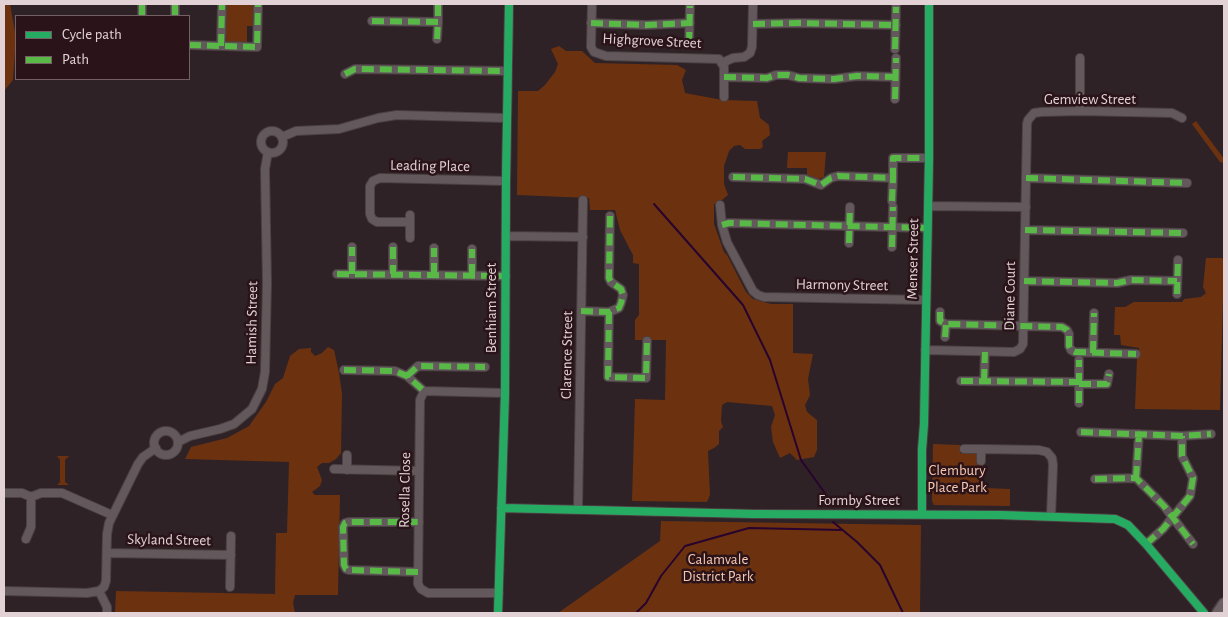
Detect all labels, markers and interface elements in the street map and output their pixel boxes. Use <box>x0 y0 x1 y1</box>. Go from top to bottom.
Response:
legend <box>15 15 190 80</box>
text: Cycle path <box>62 27 122 42</box>
street label: Highgrove Street <box>602 29 702 53</box>
text: Path <box>62 52 89 67</box>
street label: Gemview Street <box>1044 90 1136 108</box>
street label: Leading Place <box>390 156 470 176</box>
street label: Menser Street <box>903 218 923 300</box>
street label: Diane Court <box>1000 261 1020 331</box>
street label: Benhiam Street <box>482 263 500 353</box>
street label: Harmony Street <box>796 275 888 295</box>
street label: Hamish Street <box>242 281 262 365</box>
street label: Clarence Street <box>557 311 577 399</box>
street label: Rosella Close <box>395 452 415 528</box>
park label: Clembury Place Park <box>927 461 987 496</box>
street label: Formby Street <box>818 491 900 509</box>
street label: Skyland Street <box>127 530 211 550</box>
park label: Calamvale District Park <box>682 550 754 585</box>

